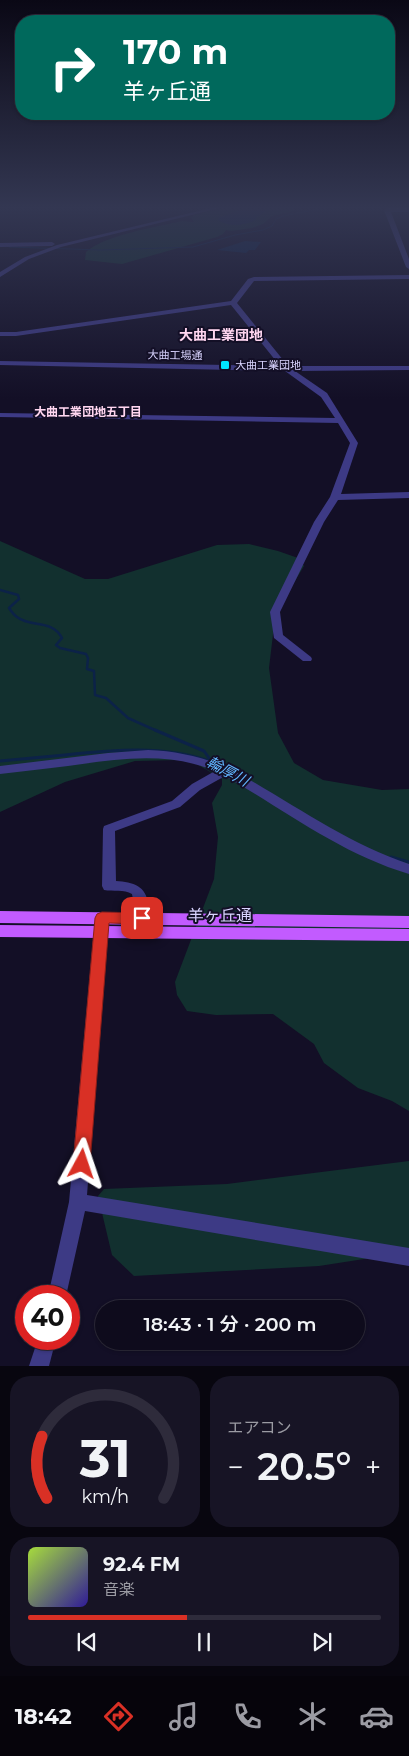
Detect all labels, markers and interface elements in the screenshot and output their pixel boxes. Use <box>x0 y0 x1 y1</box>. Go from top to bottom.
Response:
text: 170 m <box>123 30 228 73</box>
icon: right <box>40 35 105 100</box>
text: 羊ヶ丘通 <box>123 78 211 105</box>
district label: 大曲工業団地 <box>179 326 263 344</box>
street label: 大曲工場通 <box>147 348 203 362</box>
place label: 大曲工業団地 <box>235 358 301 372</box>
marker: 大曲工業団地 <box>219 359 231 371</box>
district label: 大曲工業団地五丁目 <box>34 404 142 419</box>
water label: 輪厚川 <box>204 752 254 791</box>
pin <box>121 897 163 939</box>
icon: arrive <box>128 904 156 932</box>
street label: 羊ヶ丘通 <box>188 906 252 925</box>
position arrow <box>55 1137 107 1189</box>
speed limit sign: 40 <box>15 1285 80 1350</box>
text: 18:43 · 1 分 · 200 m <box>143 1313 317 1336</box>
text: エアコン <box>228 1418 292 1437</box>
text: 31 <box>78 1427 130 1490</box>
text: 20.5° <box>257 1443 351 1490</box>
text: − <box>228 1450 244 1484</box>
text: + <box>365 1450 381 1484</box>
text: km/h <box>81 1486 129 1507</box>
text: 92.4 FM <box>103 1553 180 1576</box>
text: 音楽 <box>103 1580 135 1599</box>
icon: previous <box>73 1628 101 1656</box>
icon: pause <box>190 1628 218 1656</box>
icon: next <box>308 1628 336 1656</box>
icon: directions <box>101 1699 136 1734</box>
icon: music <box>166 1699 201 1734</box>
icon: phone <box>230 1699 265 1734</box>
icon: climate <box>295 1699 330 1734</box>
icon: car <box>359 1699 394 1734</box>
text: 18:42 <box>15 1703 72 1730</box>

